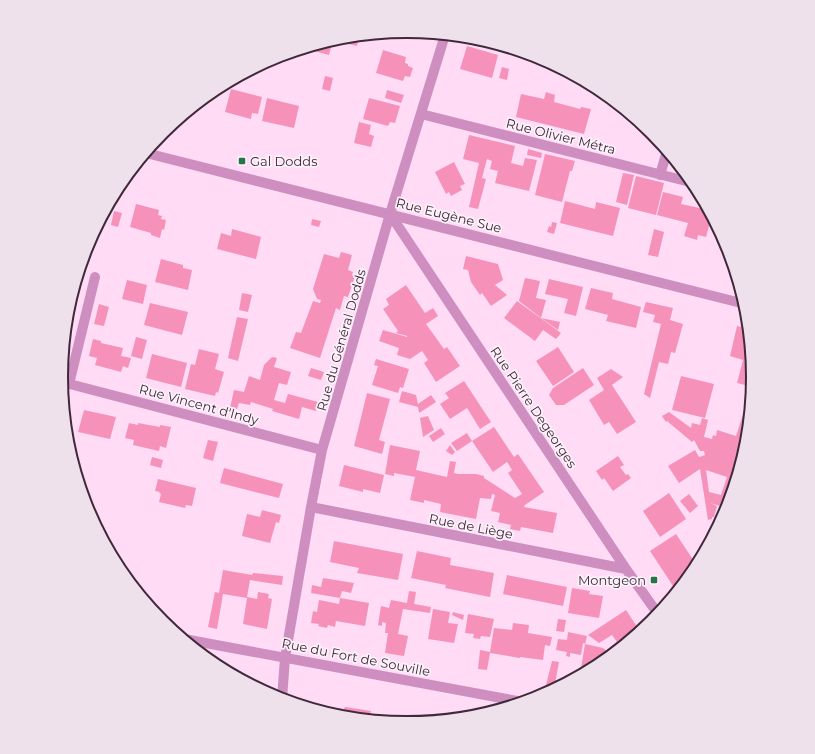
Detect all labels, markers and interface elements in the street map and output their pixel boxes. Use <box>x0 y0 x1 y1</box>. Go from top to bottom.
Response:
street label: Rue Olivier Métra <box>505 115 617 157</box>
place label: Gal Dodds <box>250 153 317 169</box>
marker: Gal Dodds <box>237 156 247 166</box>
street label: Rue Eugène Sue <box>395 194 504 236</box>
street label: Rue du Général Dodds <box>313 267 369 413</box>
street label: Rue Pierre Degeorges <box>487 343 581 471</box>
street label: Rue Vincent d'Indy <box>138 380 261 428</box>
street label: Rue de Liège <box>428 510 514 542</box>
place label: Montgeon <box>578 572 646 588</box>
marker: Montgeon <box>649 575 659 585</box>
street label: Rue du Fort de Souville <box>280 635 432 679</box>

